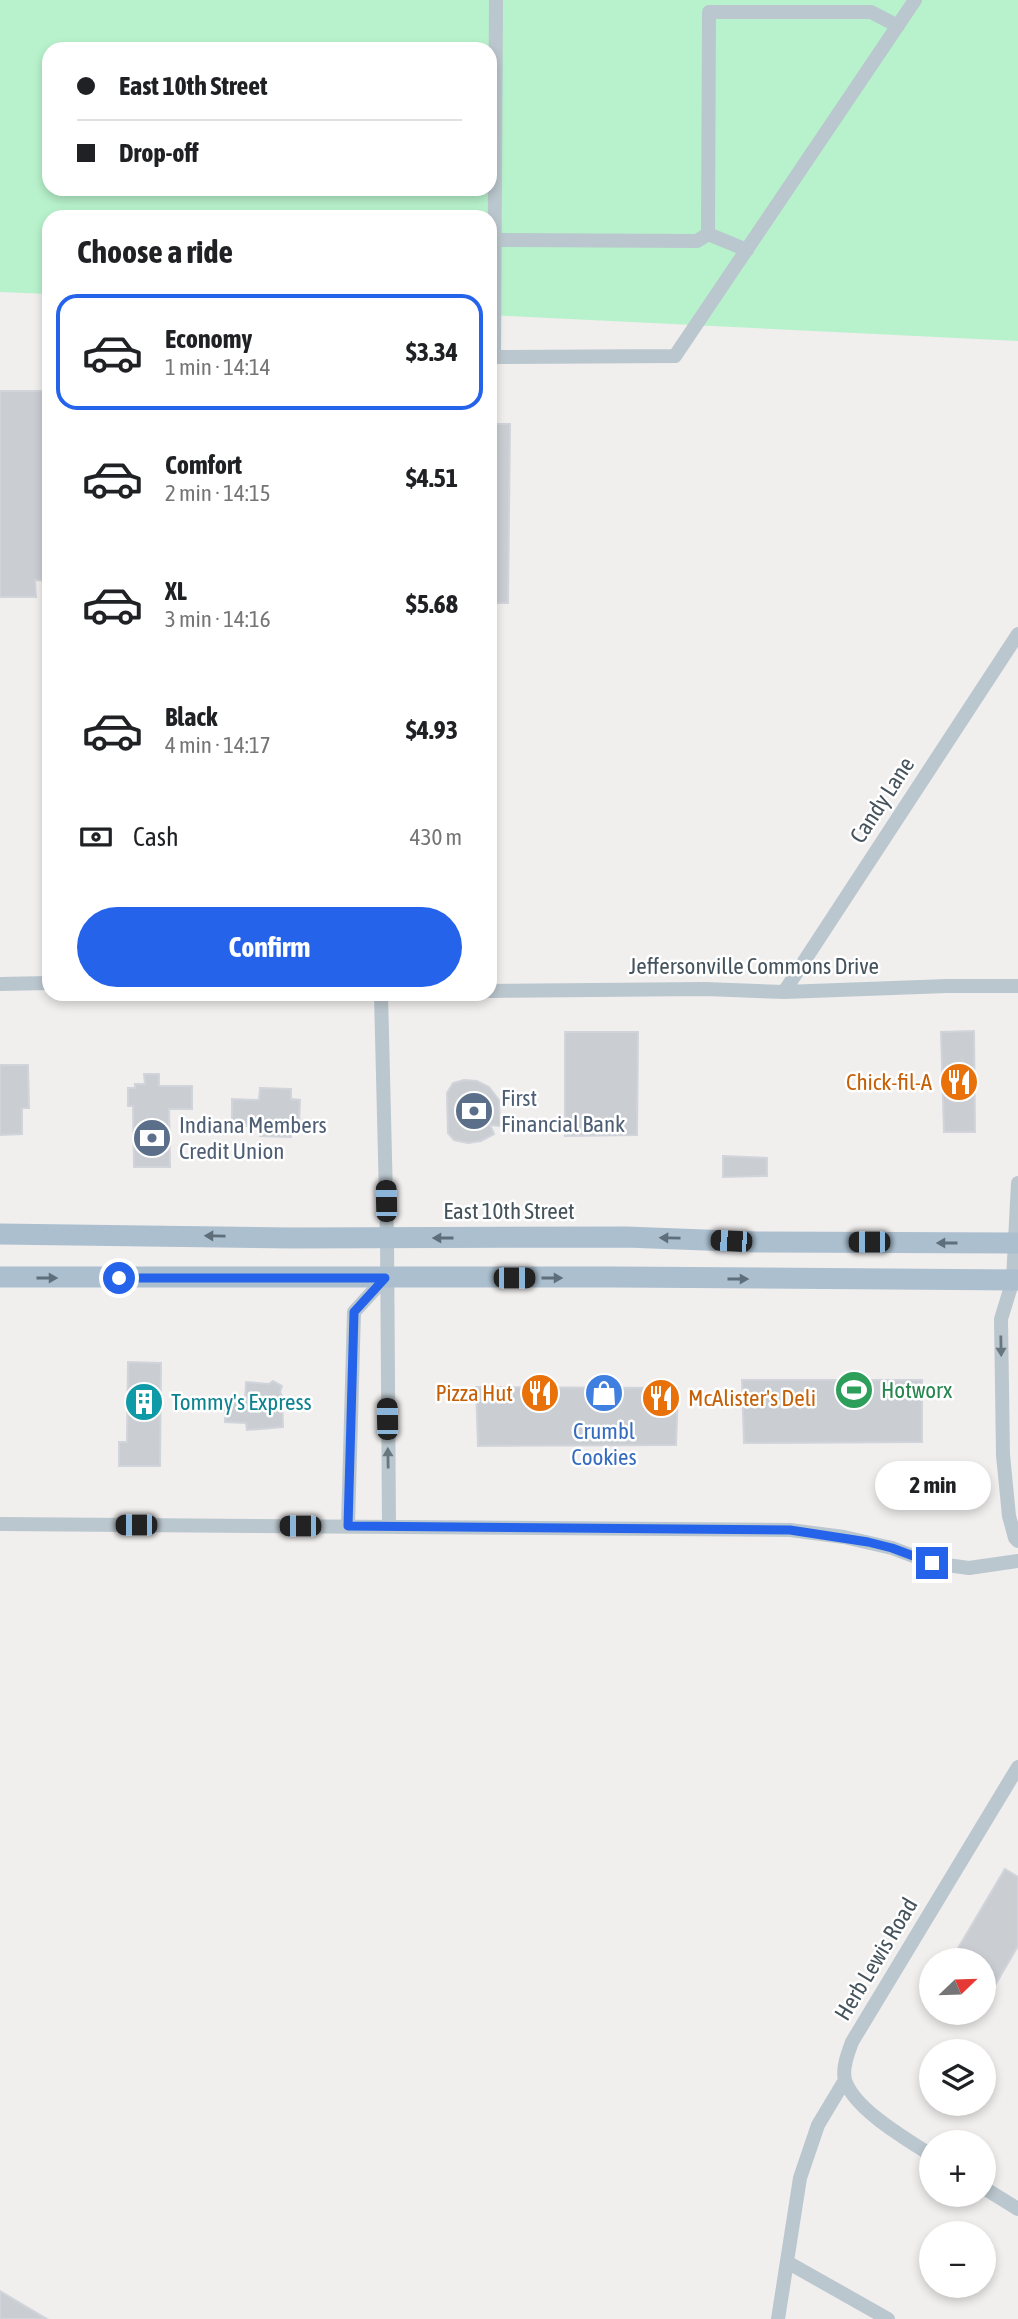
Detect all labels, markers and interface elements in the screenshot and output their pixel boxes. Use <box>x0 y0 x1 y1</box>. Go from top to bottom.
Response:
text: East 10th Street <box>119 71 268 101</box>
text: Drop-off <box>119 138 199 168</box>
text: Choose a ride <box>77 233 233 270</box>
icon: car <box>81 321 144 384</box>
text: Economy <box>165 324 252 354</box>
text: $3.34 <box>406 337 458 367</box>
text: 1 min · 14:14 <box>165 354 271 380</box>
icon: car <box>81 447 144 510</box>
text: Comfort <box>165 450 242 480</box>
text: $4.51 <box>406 463 458 493</box>
text: 2 min · 14:15 <box>165 480 271 506</box>
icon: car <box>81 573 144 636</box>
text: XL <box>165 576 187 606</box>
text: $5.68 <box>406 589 458 619</box>
text: 3 min · 14:16 <box>165 606 271 632</box>
icon: car <box>81 699 144 762</box>
text: Black <box>165 702 217 732</box>
text: $4.93 <box>406 715 458 745</box>
text: 4 min · 14:17 <box>165 732 271 758</box>
street label: Candy Lane <box>845 752 919 848</box>
icon: cash <box>77 818 115 856</box>
text: Cash <box>133 822 179 852</box>
text: 430 m <box>410 824 462 850</box>
button: Confirm <box>77 907 462 987</box>
street label: Jeffersonville Commons Drive <box>629 953 879 979</box>
restaurant icon: Chick-fil-A <box>938 1061 980 1103</box>
place label: Chick-fil-A <box>846 1069 933 1095</box>
place label: First Financial Bank <box>501 1085 625 1137</box>
bank icon: First Financial Bank <box>453 1090 495 1132</box>
place label: Indiana Members Credit Union <box>179 1112 327 1164</box>
bank icon: Indiana Members Credit Union <box>131 1117 173 1159</box>
car <box>376 1180 397 1222</box>
street label: East 10th Street <box>443 1198 575 1224</box>
car <box>710 1229 753 1253</box>
one-way arrow <box>204 1231 226 1242</box>
one-way arrow <box>431 1232 453 1244</box>
one-way arrow <box>659 1232 681 1244</box>
car <box>849 1232 891 1253</box>
one-way arrow <box>935 1237 957 1249</box>
route start <box>103 1262 135 1294</box>
car <box>494 1268 536 1289</box>
one-way arrow <box>36 1272 58 1284</box>
one-way arrow <box>541 1272 563 1284</box>
one-way arrow <box>727 1273 749 1285</box>
one-way arrow <box>996 1335 1007 1357</box>
sports icon: Hotworx <box>833 1369 875 1411</box>
restaurant icon: Pizza Hut <box>519 1372 561 1414</box>
shop icon: Crumbl Cookies <box>583 1372 625 1414</box>
restaurant icon: McAlister's Deli <box>640 1377 682 1419</box>
place label: Hotworx <box>881 1377 952 1403</box>
place label: Pizza Hut <box>435 1380 513 1406</box>
building icon: Tommy's Express <box>123 1381 165 1423</box>
place label: McAlister's Deli <box>688 1385 816 1411</box>
place label: Tommy's Express <box>171 1389 312 1415</box>
car <box>377 1398 398 1440</box>
place label: Crumbl Cookies <box>571 1418 637 1470</box>
one-way arrow <box>382 1447 394 1469</box>
callout: 2 min <box>874 1462 990 1510</box>
text: 2 min <box>910 1472 956 1498</box>
car <box>116 1515 158 1536</box>
car <box>280 1516 322 1537</box>
route end <box>916 1547 948 1579</box>
street label: Herb Lewis Road <box>829 1893 923 2025</box>
north arrow <box>919 1948 996 2025</box>
map controls <box>919 1948 996 2298</box>
button: layers <box>919 2039 996 2116</box>
button: + <box>919 2130 996 2207</box>
button: − <box>919 2221 996 2298</box>

